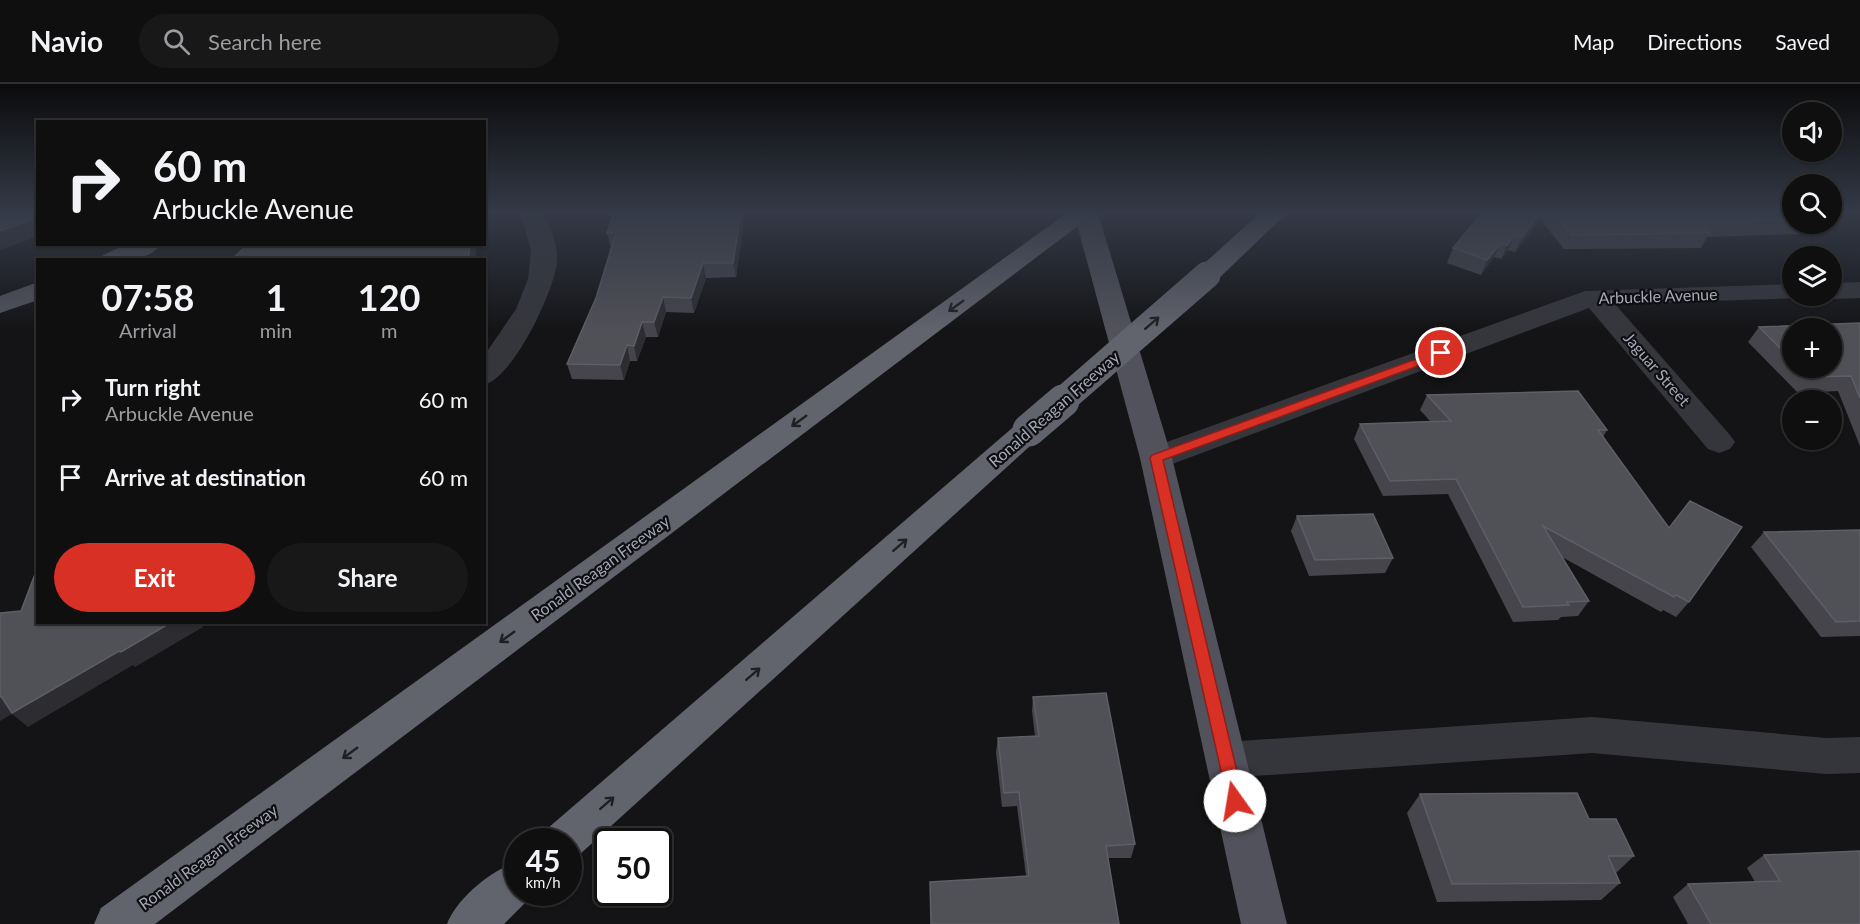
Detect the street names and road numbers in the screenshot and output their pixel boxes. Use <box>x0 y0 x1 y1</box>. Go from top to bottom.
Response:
street label: Arbuckle Avenue <box>1598 284 1718 307</box>
street label: Jaguar Street <box>1620 328 1695 410</box>
street label: Ronald Reagan Freeway <box>985 346 1123 470</box>
street label: Ronald Reagan Freeway <box>527 510 673 624</box>
street label: Ronald Reagan Freeway <box>135 799 281 913</box>

